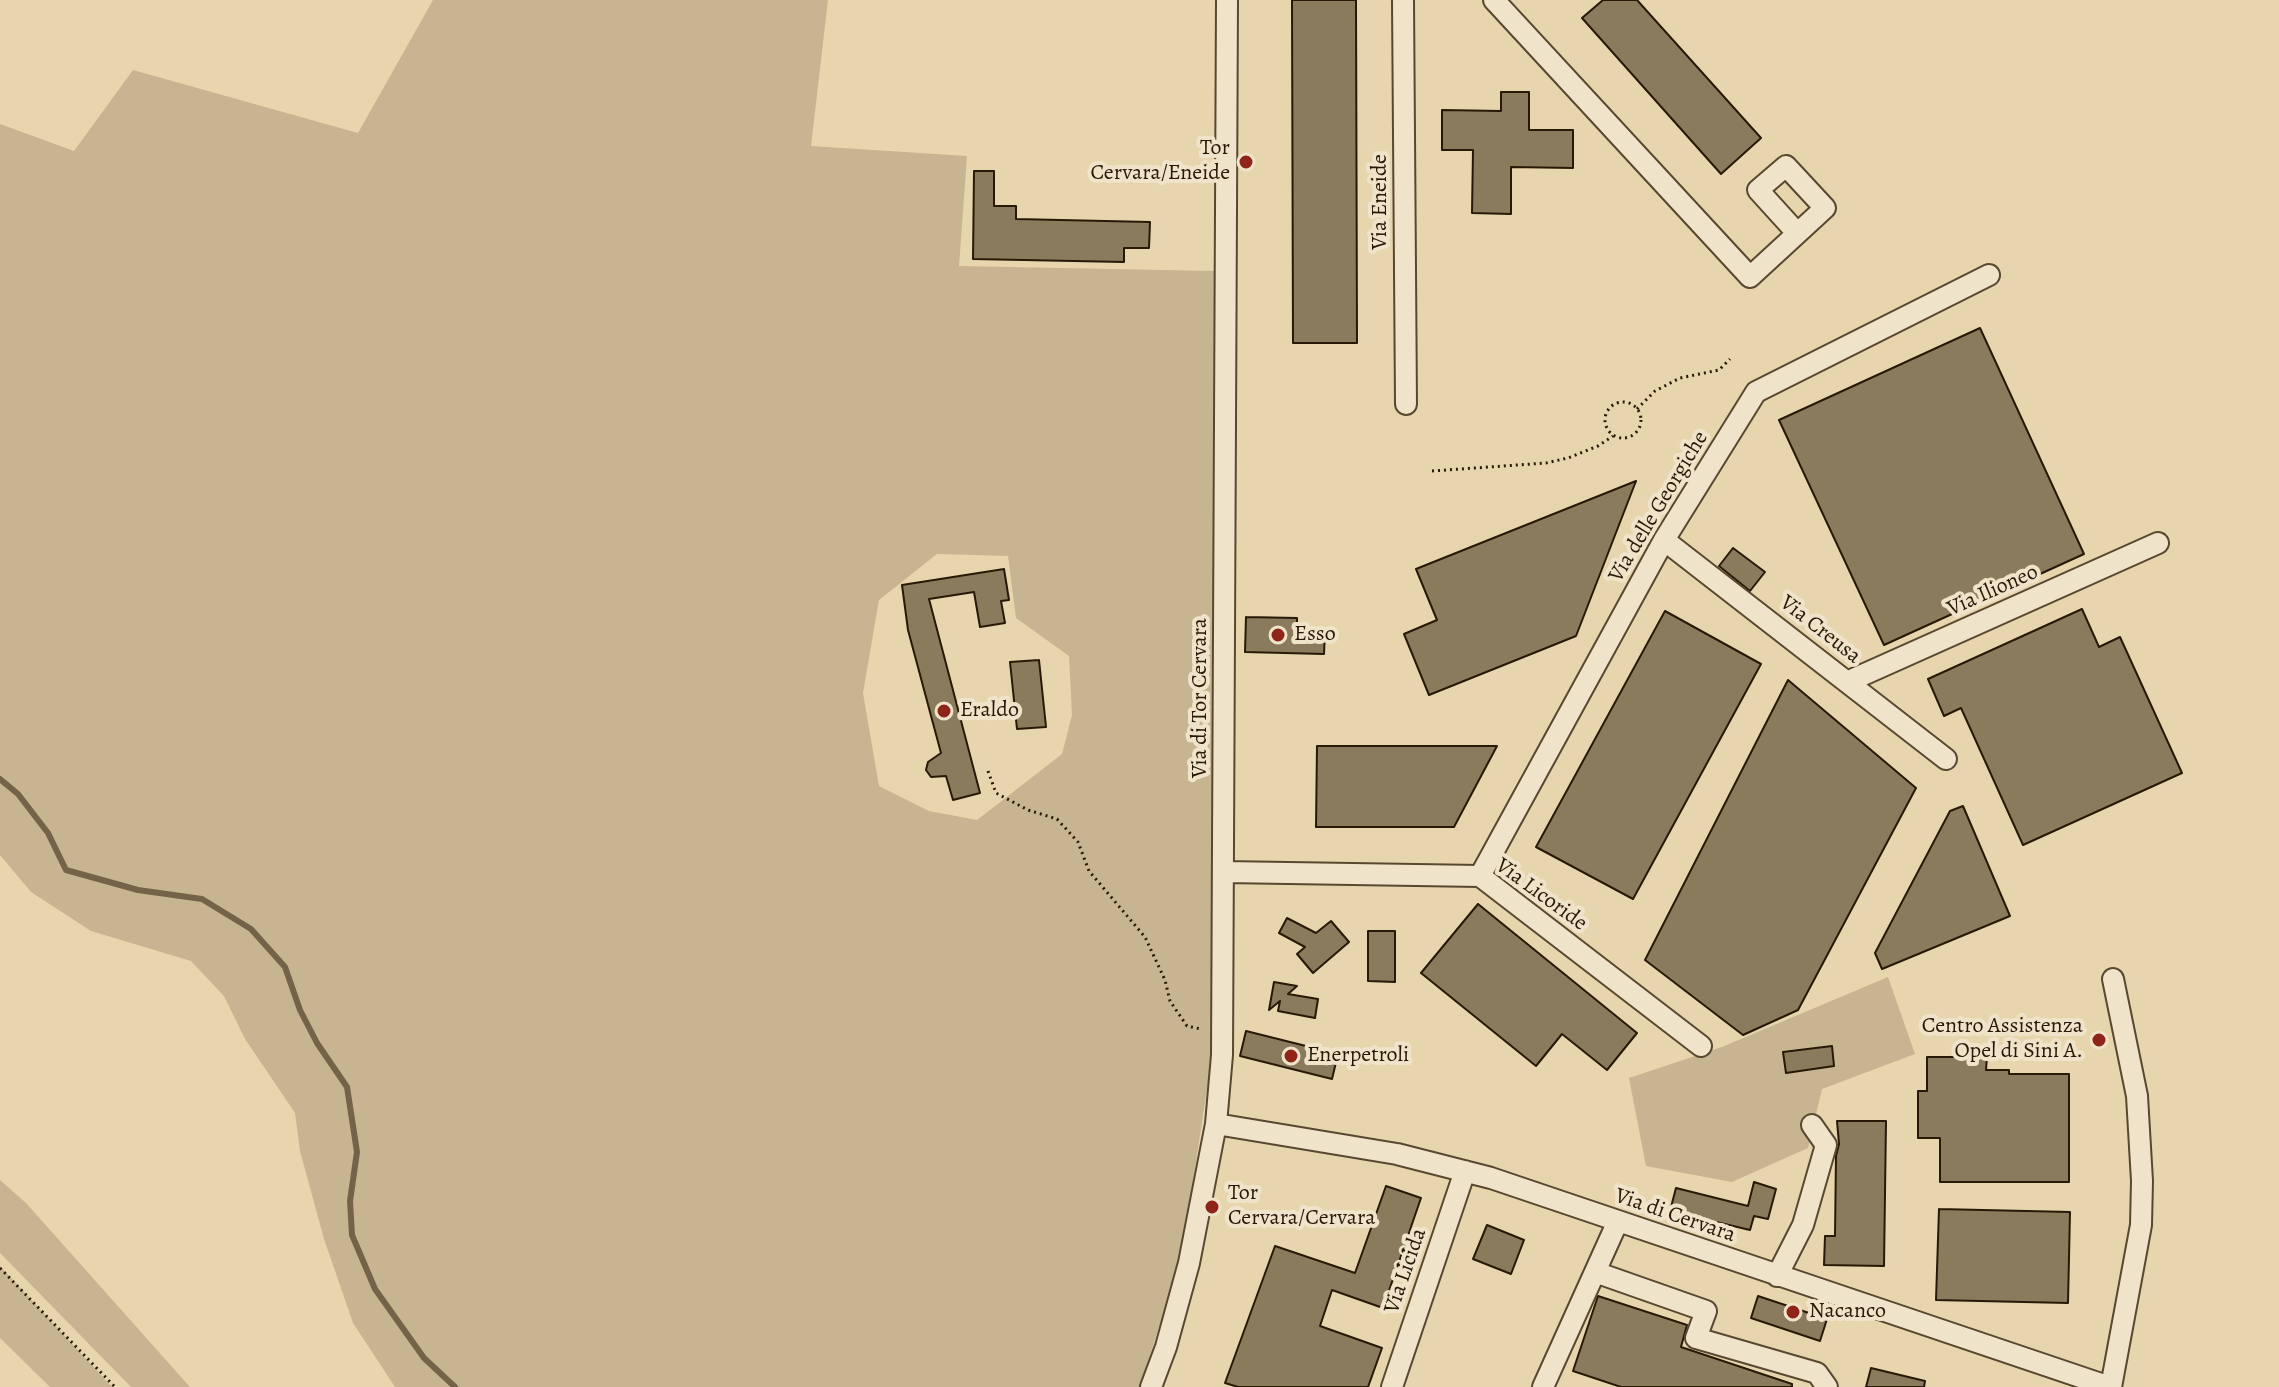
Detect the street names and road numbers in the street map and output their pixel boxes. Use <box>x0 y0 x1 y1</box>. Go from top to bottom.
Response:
street label: Via Eneide <box>1368 154 1394 250</box>
street label: Via delle Georgiche <box>1603 427 1715 587</box>
street label: Via Ilioneo <box>1943 559 2043 623</box>
street label: Via Creusa <box>1774 590 1866 670</box>
street label: Via di Tor Cervara <box>1188 618 1214 778</box>
street label: Via Licoride <box>1490 853 1592 937</box>
street label: Via di Cervara <box>1611 1183 1739 1249</box>
street label: Via Licida <box>1379 1225 1433 1317</box>

